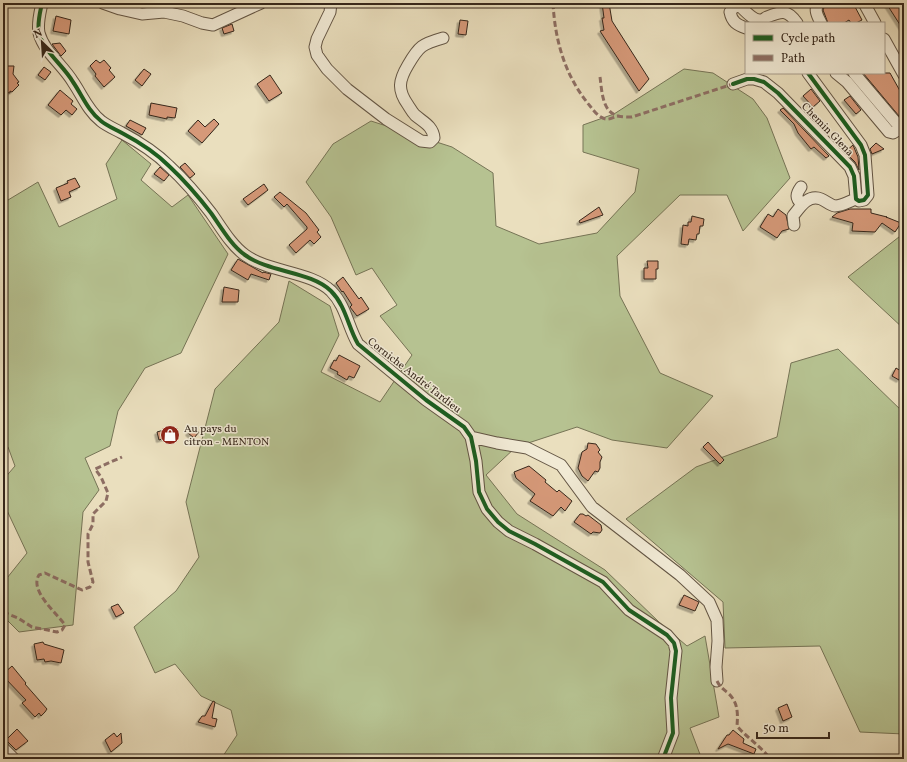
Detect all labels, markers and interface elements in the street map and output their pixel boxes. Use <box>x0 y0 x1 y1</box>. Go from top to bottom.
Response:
north arrow <box>22 22 62 62</box>
legend <box>745 22 885 74</box>
text: N <box>32 26 45 43</box>
text: Cycle path <box>781 31 836 47</box>
text: Path <box>781 51 805 67</box>
street label: Chemin Glena <box>798 100 857 161</box>
street label: Corniche André Tardieu <box>364 335 464 417</box>
place label: Au pays du citron - MENTON <box>184 422 269 450</box>
shop icon: Au pays du citron - MENTON <box>159 424 181 446</box>
scale bar <box>757 714 829 740</box>
text: 50 m <box>763 721 789 737</box>

